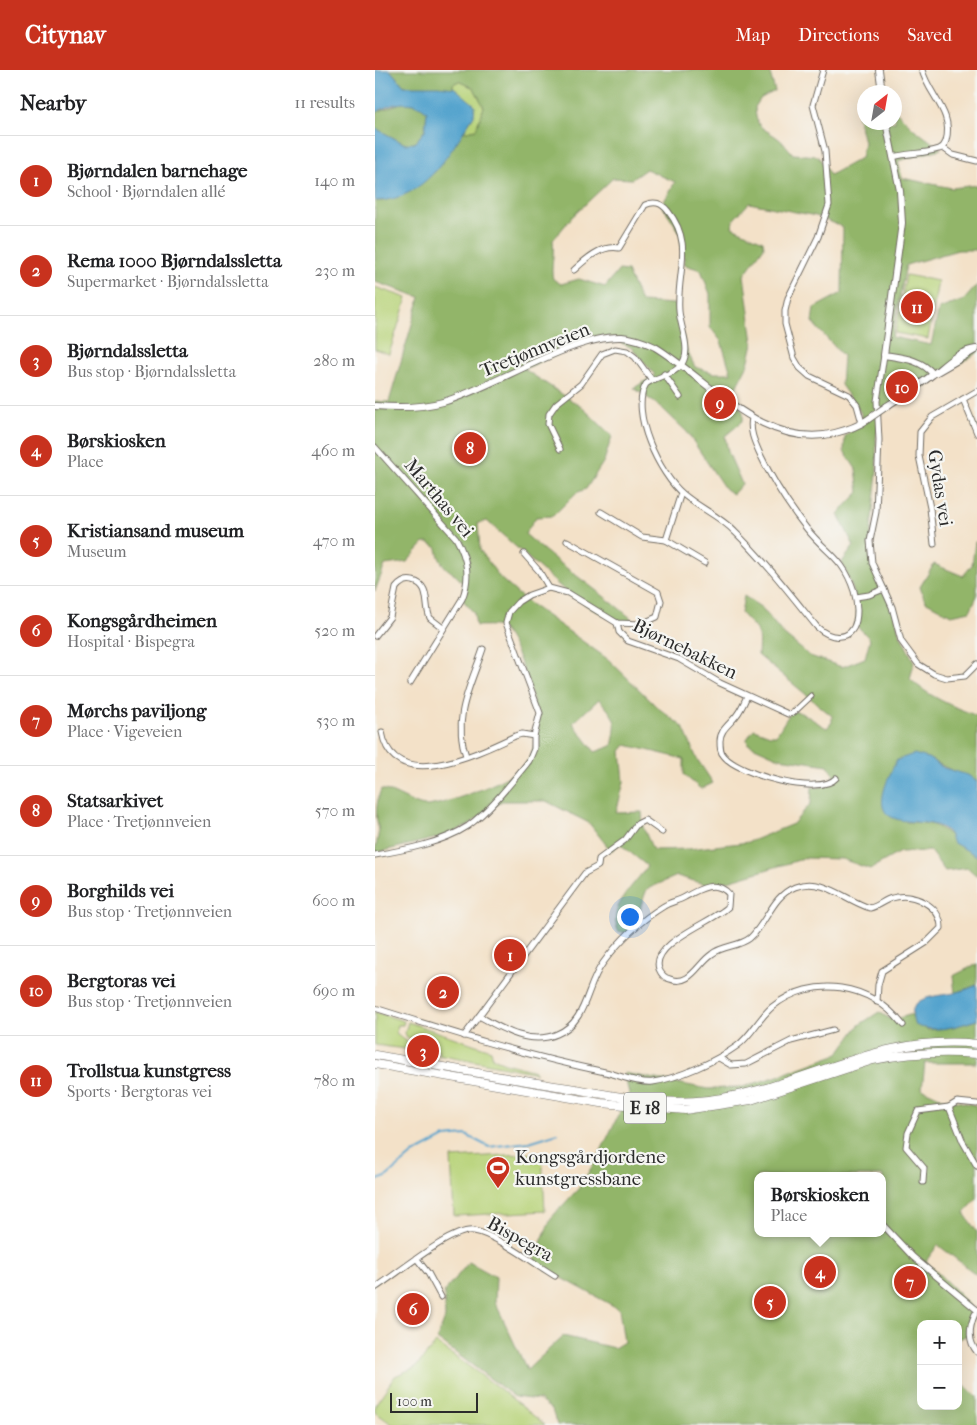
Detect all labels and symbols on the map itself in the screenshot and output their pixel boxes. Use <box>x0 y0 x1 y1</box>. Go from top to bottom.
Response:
north arrow <box>857 85 902 130</box>
pin: 11 <box>901 288 933 326</box>
street label: Tretjønnveien <box>477 318 593 382</box>
pin: 10 <box>886 368 918 406</box>
pin: 9 <box>704 384 736 422</box>
pin: 8 <box>454 429 486 467</box>
street label: Gydas vei <box>923 448 957 528</box>
street label: Marthas vei <box>400 454 478 542</box>
street label: Bjørnebakken <box>629 614 741 684</box>
your location <box>617 904 643 930</box>
pin: 1 <box>494 936 526 974</box>
pin: 2 <box>427 973 459 1011</box>
pin: 3 <box>407 1032 439 1070</box>
road number: E 18 <box>624 1092 666 1124</box>
place label: Kongsgårdjordene kunstgressbane <box>515 1146 666 1190</box>
sports icon: Kongsgårdjordene kunstgressbane <box>485 1155 511 1189</box>
street label: Bispegra <box>483 1212 557 1266</box>
pin: 4 <box>804 1253 836 1291</box>
pin: 7 <box>894 1263 926 1301</box>
pin: 5 <box>754 1283 786 1321</box>
pin: 6 <box>397 1290 429 1328</box>
scale bar <box>390 1390 477 1413</box>

